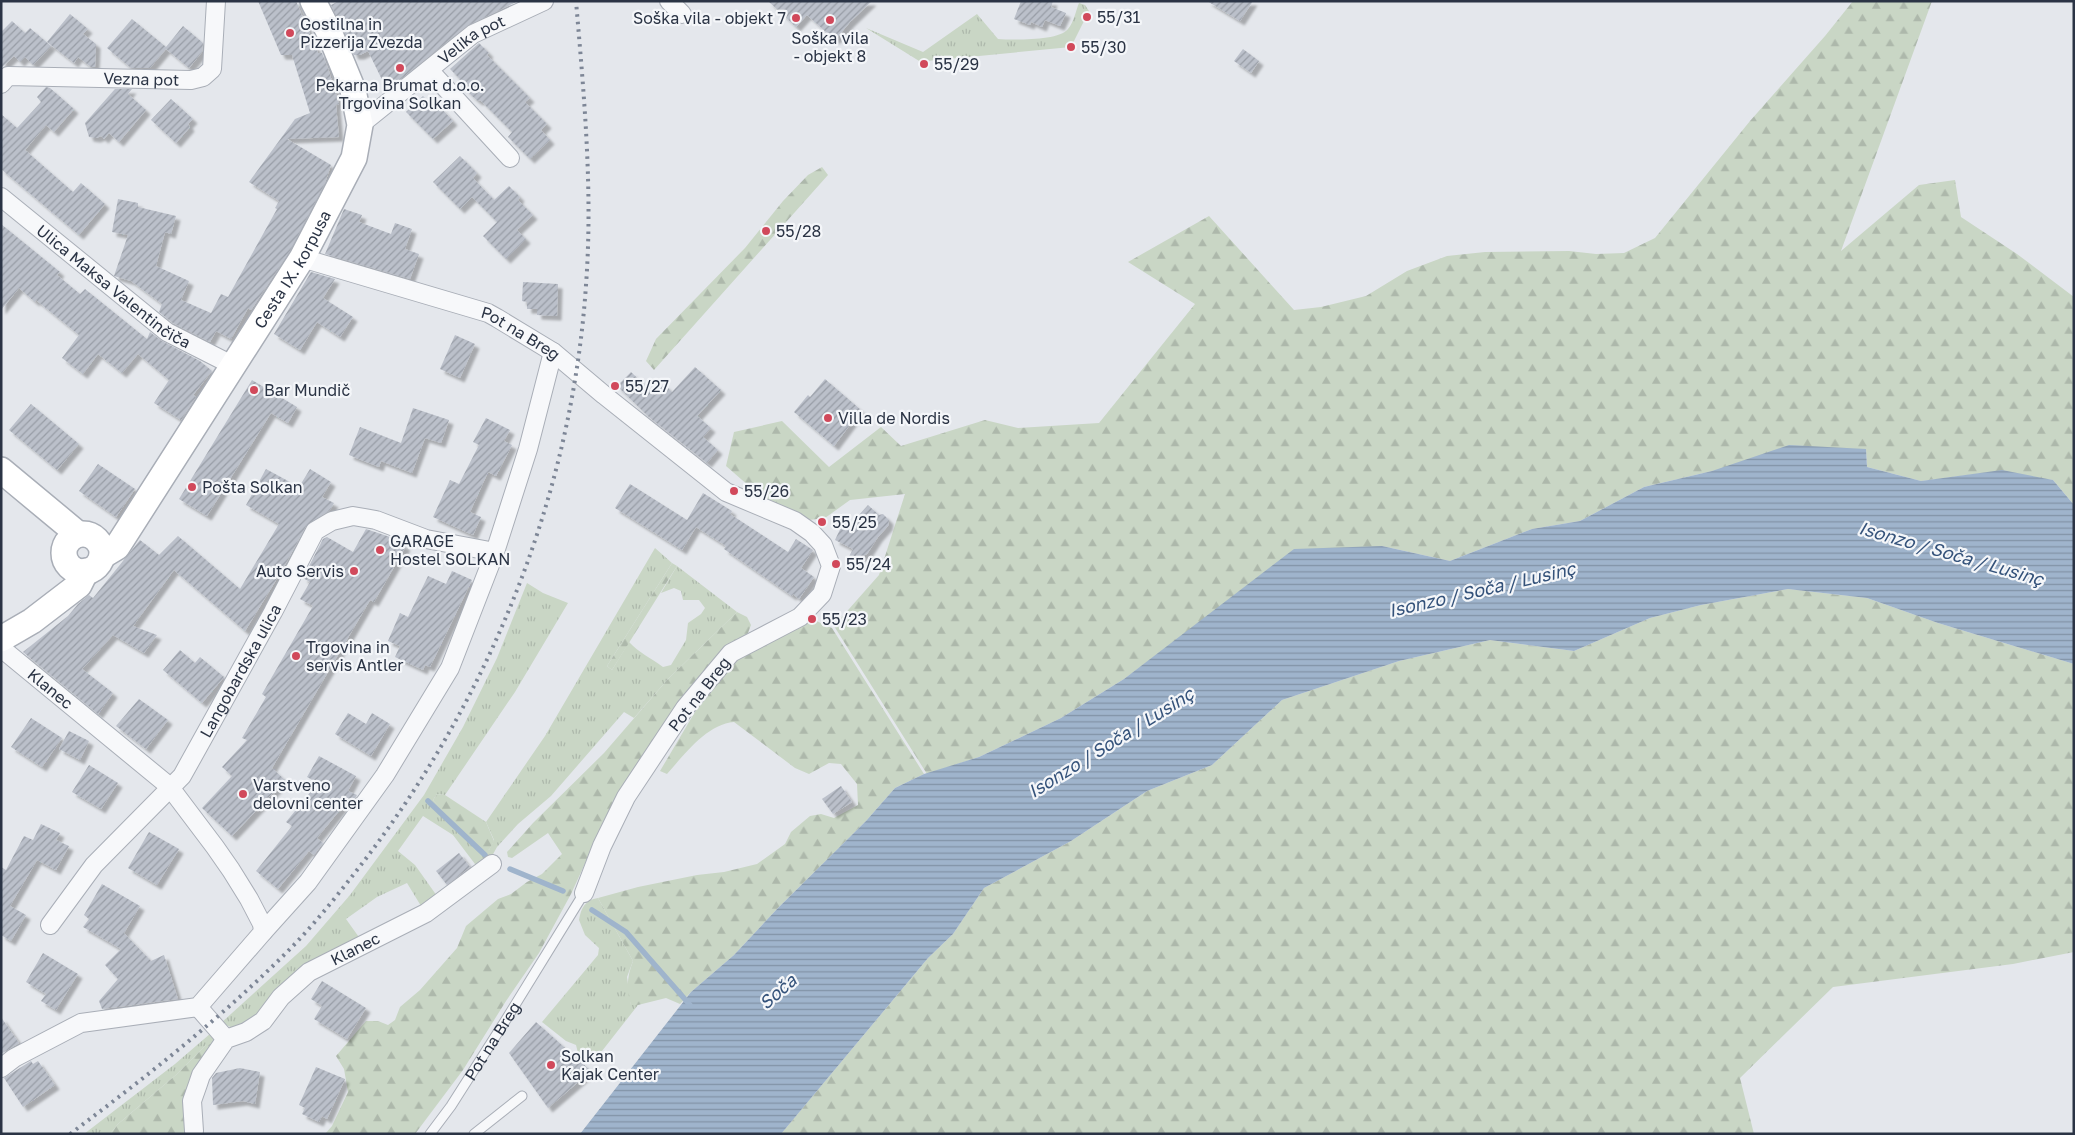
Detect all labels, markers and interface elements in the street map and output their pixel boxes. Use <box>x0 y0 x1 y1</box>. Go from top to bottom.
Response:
place label: 55/31 <box>1097 7 1141 27</box>
place label: Soška vila - objekt 7 <box>633 8 786 28</box>
street label: Velika pot <box>434 11 508 68</box>
marker: 55/31 <box>1081 11 1093 23</box>
marker: Soška vila - objekt 7 <box>790 12 802 24</box>
place label: Gostilna in Pizzerija Zvezda <box>300 14 423 52</box>
marker: Soška vila - objekt 8 <box>824 14 836 26</box>
marker: Gostilna in Pizzerija Zvezda <box>284 27 296 39</box>
place label: Soška vila - objekt 8 <box>791 28 869 66</box>
place label: 55/30 <box>1081 37 1127 57</box>
marker: 55/30 <box>1065 41 1077 53</box>
place label: 55/29 <box>934 54 979 74</box>
marker: 55/29 <box>918 58 930 70</box>
marker: Pekarna Brumat d.o.o. Trgovina Solkan <box>394 62 406 74</box>
street label: Vezna pot <box>103 68 180 90</box>
place label: Pekarna Brumat d.o.o. Trgovina Solkan <box>316 75 484 113</box>
street label: Cesta IX. korpusa <box>250 207 335 332</box>
street label: Ulica Maksa Valentinčiča <box>33 220 194 352</box>
place label: 55/28 <box>776 221 821 241</box>
marker: 55/28 <box>760 225 772 237</box>
street label: Pot na Breg <box>479 302 565 364</box>
place label: 55/27 <box>625 376 669 396</box>
place label: Bar Mundič <box>264 380 350 400</box>
marker: 55/27 <box>609 380 621 392</box>
marker: Bar Mundič <box>248 384 260 396</box>
place label: Villa de Nordis <box>838 408 950 428</box>
marker: Villa de Nordis <box>822 412 834 424</box>
place label: Pošta Solkan <box>202 477 303 497</box>
marker: Pošta Solkan <box>186 481 198 493</box>
place label: 55/26 <box>744 481 789 501</box>
marker: 55/26 <box>728 485 740 497</box>
place label: 55/25 <box>832 512 877 532</box>
marker: 55/25 <box>816 516 828 528</box>
water label: Isonzo / Soča / Lusinç <box>1857 516 2047 590</box>
place label: GARAGE Hostel SOLKAN <box>390 531 510 569</box>
marker: GARAGE Hostel SOLKAN <box>374 544 386 556</box>
place label: 55/24 <box>846 554 891 574</box>
water label: Isonzo / Soča / Lusinç <box>1386 557 1578 621</box>
marker: 55/24 <box>830 558 842 570</box>
place label: Auto Servis <box>256 561 344 581</box>
marker: Auto Servis <box>348 565 360 577</box>
street label: Langobardska ulica <box>195 600 285 741</box>
place label: 55/23 <box>822 609 867 629</box>
marker: 55/23 <box>806 613 818 625</box>
place label: Trgovina in servis Antler <box>306 637 404 675</box>
marker: Trgovina in servis Antler <box>290 650 302 662</box>
street label: Pot na Breg <box>664 653 734 735</box>
street label: Klanec <box>24 664 77 713</box>
water label: Isonzo / Soča / Lusinç <box>1024 682 1198 802</box>
place label: Varstveno delovni center <box>253 775 363 813</box>
marker: Varstveno delovni center <box>237 788 249 800</box>
street label: Klanec <box>327 928 383 970</box>
water label: Soča <box>754 969 801 1013</box>
street label: Pot na Breg <box>460 998 525 1084</box>
place label: Solkan Kajak Center <box>561 1046 659 1084</box>
marker: Solkan Kajak Center <box>545 1059 557 1071</box>

